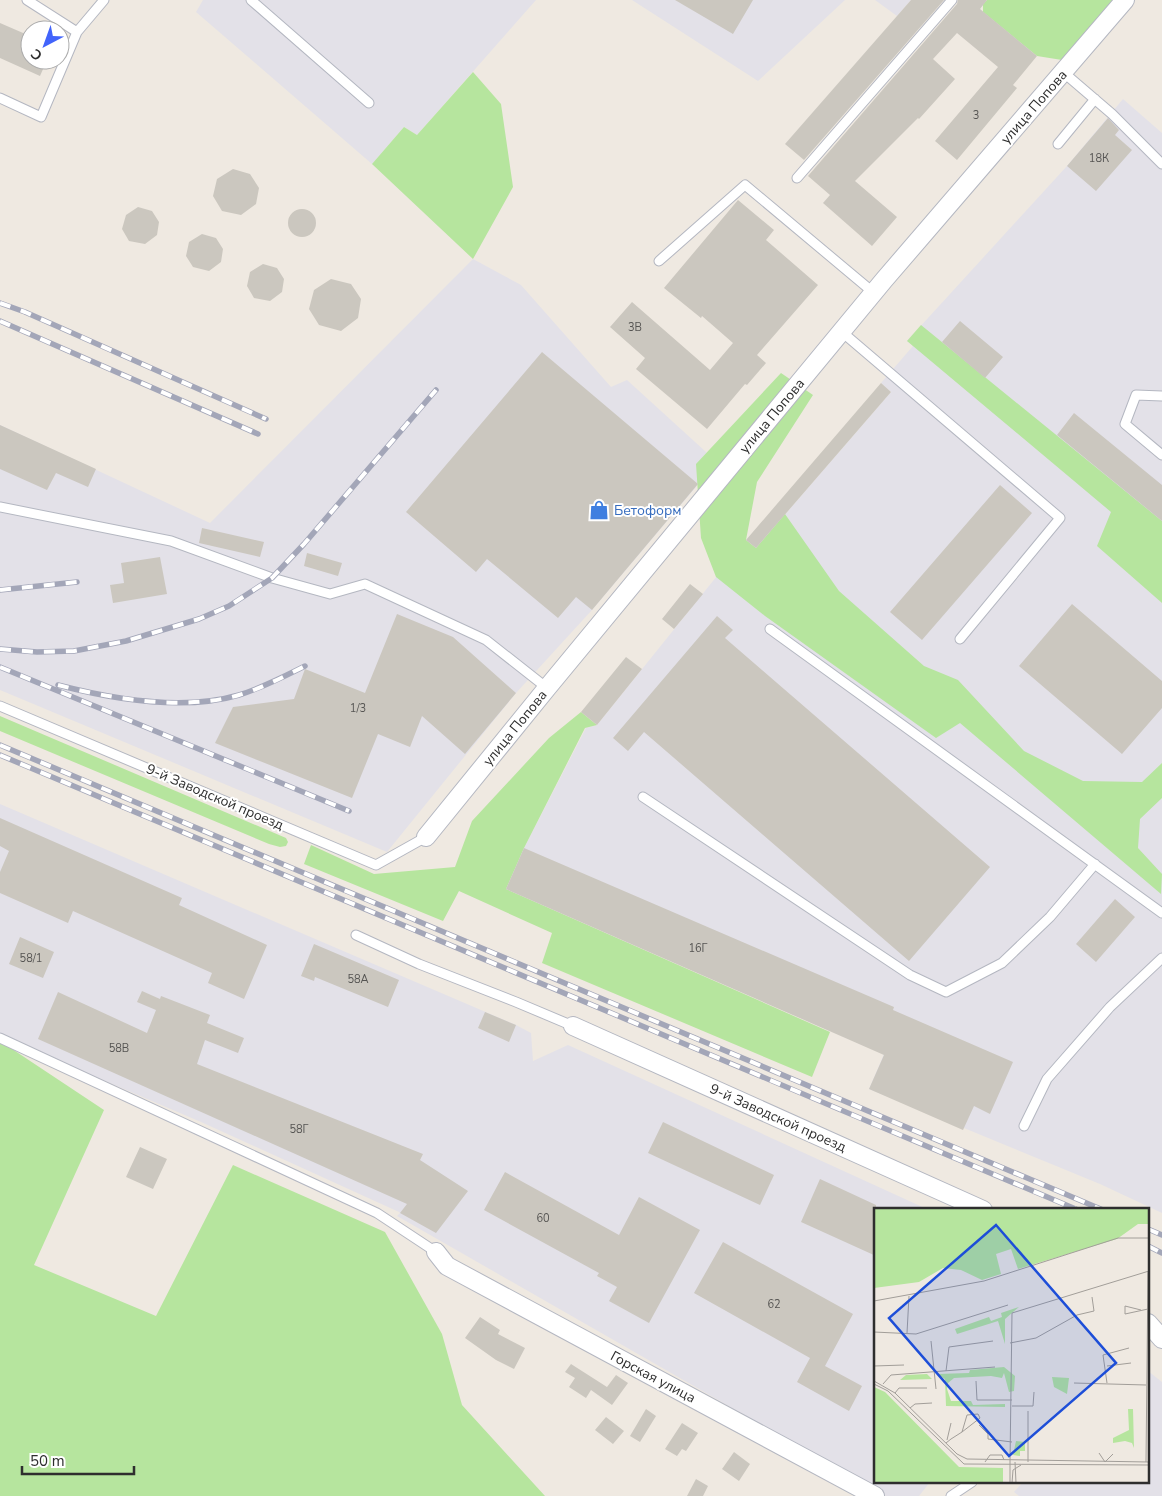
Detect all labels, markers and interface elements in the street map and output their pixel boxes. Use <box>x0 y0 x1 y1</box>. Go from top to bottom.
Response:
north arrow <box>20 20 70 70</box>
text: С <box>27 44 47 65</box>
street label: улица Попова <box>996 66 1072 148</box>
house number: 3 <box>973 108 979 123</box>
house number: 18К <box>1089 151 1109 166</box>
house number: 3В <box>628 320 642 335</box>
street label: улица Попова <box>735 374 809 458</box>
shop icon: Бетоформ <box>588 499 610 521</box>
place label: Бетоформ <box>614 501 682 520</box>
street label: улица Попова <box>479 686 551 770</box>
house number: 1/3 <box>350 701 366 716</box>
street label: 9-й Заводской проезд <box>143 759 287 835</box>
house number: 16Г <box>688 941 708 956</box>
house number: 58/1 <box>20 951 42 966</box>
house number: 58А <box>347 972 369 987</box>
house number: 58В <box>109 1041 129 1056</box>
street label: 9-й Заводской проезд <box>707 1079 849 1157</box>
house number: 58Г <box>289 1122 309 1137</box>
inset map <box>874 1208 1150 1484</box>
house number: 60 <box>536 1211 550 1226</box>
house number: 62 <box>767 1297 781 1312</box>
street label: Горская улица <box>607 1347 699 1407</box>
scale bar <box>22 1444 135 1476</box>
text: 50 m <box>30 1451 65 1471</box>

